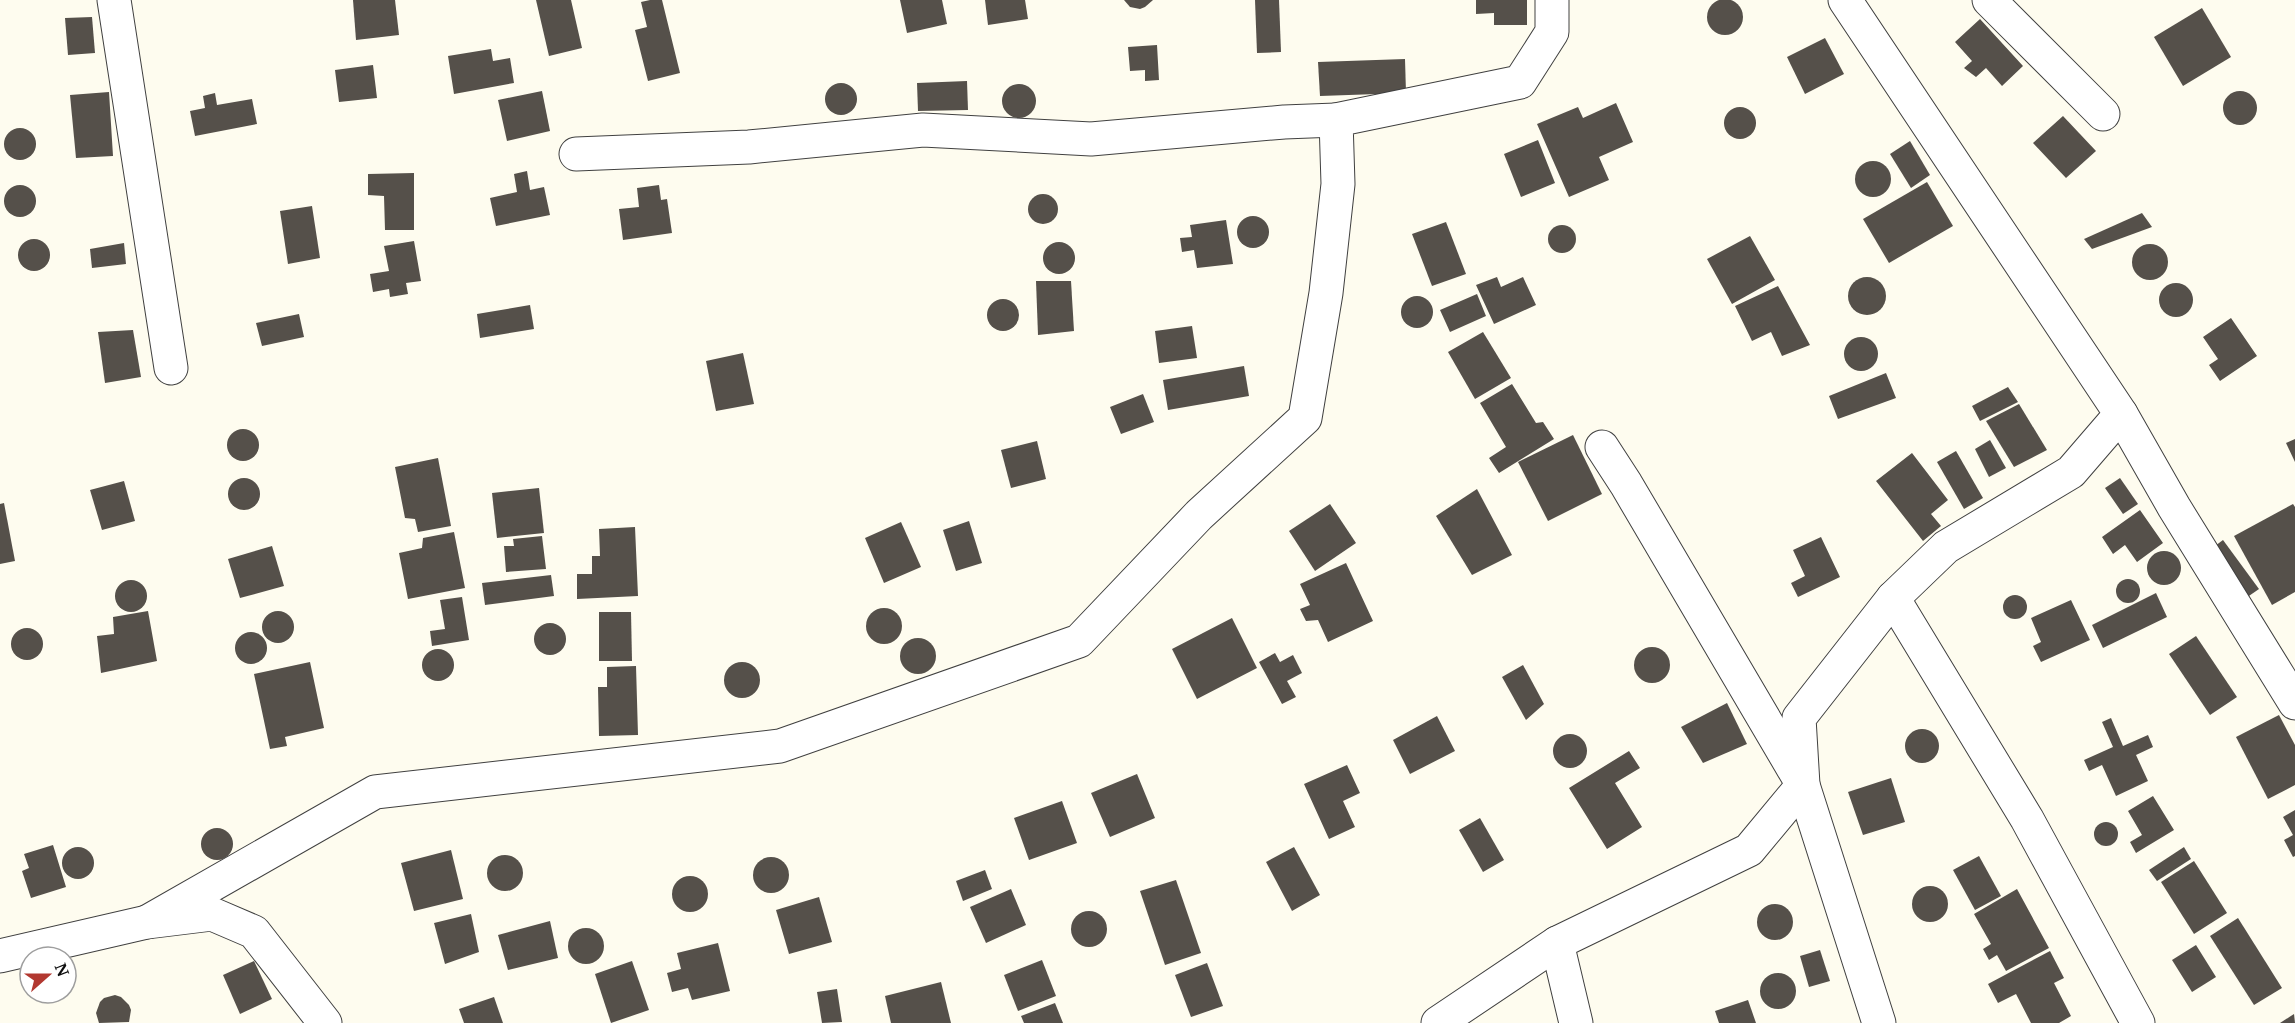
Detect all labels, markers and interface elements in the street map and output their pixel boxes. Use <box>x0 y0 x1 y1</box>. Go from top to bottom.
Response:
north arrow <box>18 945 78 1005</box>
text: N <box>49 960 75 980</box>

